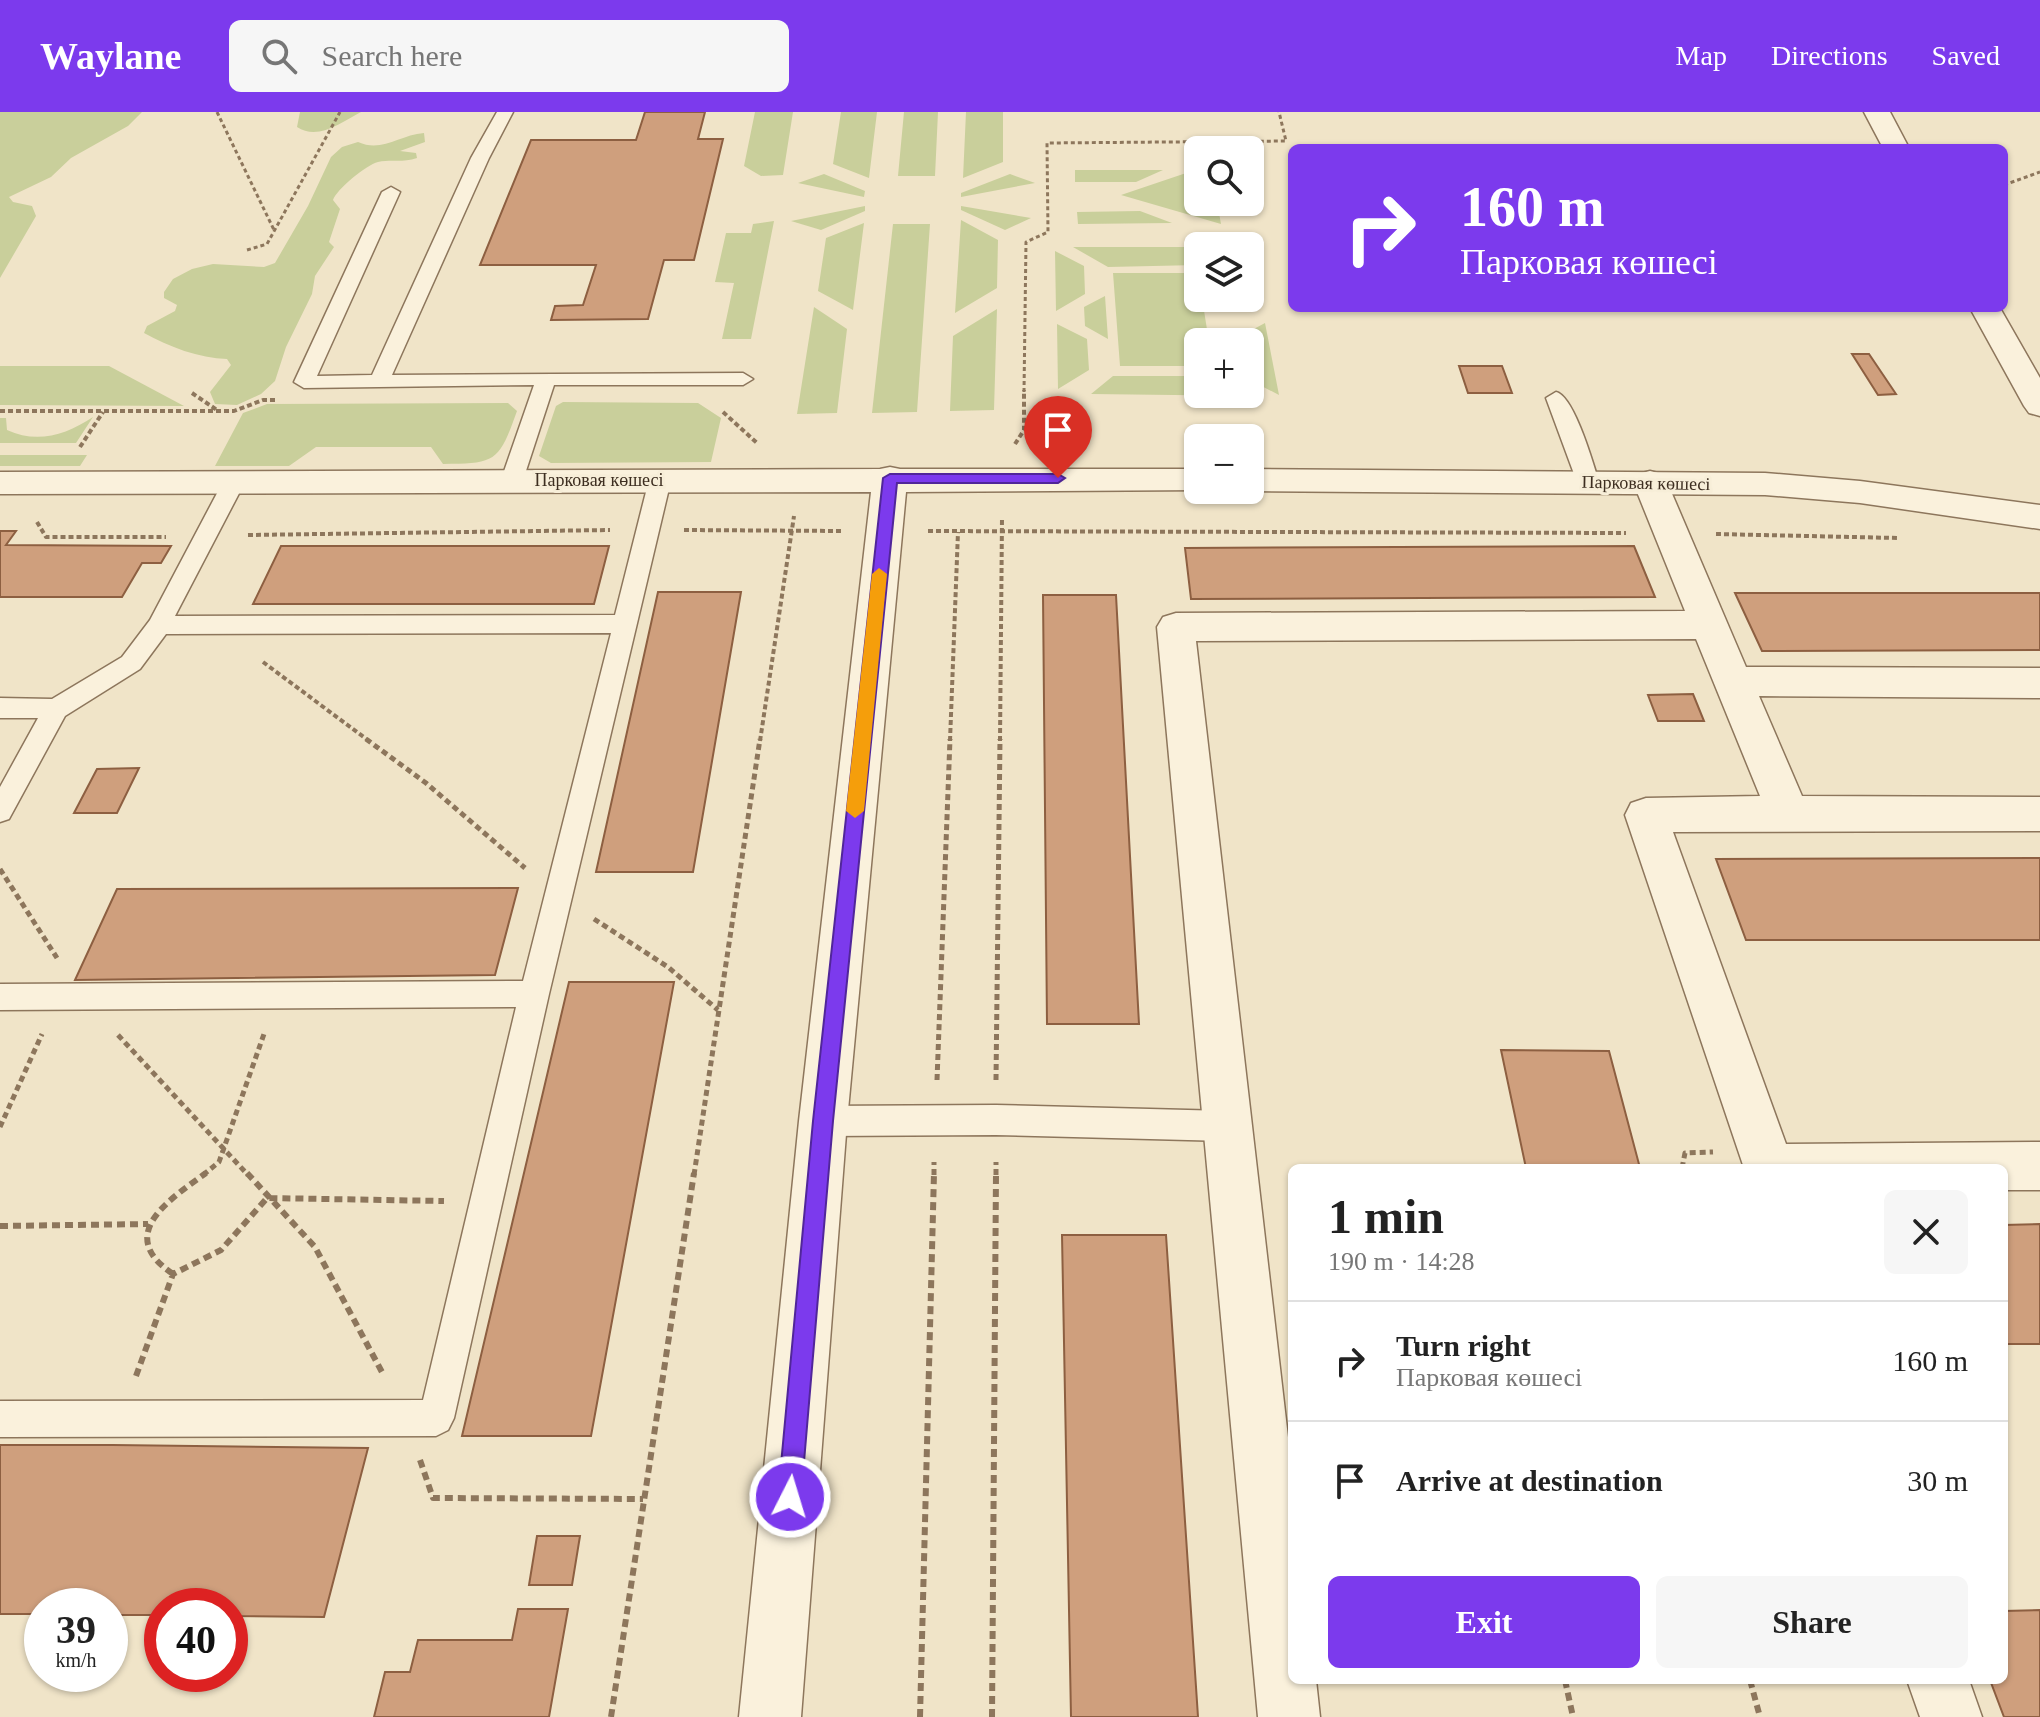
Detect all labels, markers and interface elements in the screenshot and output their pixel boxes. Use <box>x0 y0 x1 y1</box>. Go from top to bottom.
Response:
search box <box>229 20 789 92</box>
icon: search <box>257 34 301 78</box>
text: Waylane <box>40 35 181 77</box>
text: Search here <box>321 39 462 72</box>
text: Map <box>1676 40 1727 71</box>
text: Directions <box>1771 40 1888 71</box>
text: Saved <box>1932 40 2000 71</box>
map controls <box>1184 136 1264 504</box>
button: search <box>1184 136 1264 216</box>
icon: right <box>1328 176 1432 280</box>
text: 160 m <box>1460 176 1605 238</box>
button: layers <box>1184 232 1264 312</box>
text: Парковая көшесі <box>1460 242 1718 282</box>
button: + <box>1184 328 1264 408</box>
pin <box>1024 396 1092 478</box>
icon: arrive <box>1036 408 1080 452</box>
button: − <box>1184 424 1264 504</box>
street label: Парковая көшесі <box>535 470 663 490</box>
street label: Парковая көшесі <box>1581 472 1711 494</box>
text: 1 min <box>1328 1190 1444 1243</box>
button: close <box>1884 1190 1968 1274</box>
text: 190 m · 14:28 <box>1328 1247 1475 1276</box>
text: Turn right <box>1396 1329 1531 1362</box>
icon: right <box>1328 1339 1372 1383</box>
text: 160 m <box>1892 1344 1968 1377</box>
text: Парковая көшесі <box>1396 1363 1582 1392</box>
position arrow <box>748 1455 832 1539</box>
icon: arrive <box>1328 1459 1372 1503</box>
text: Arrive at destination <box>1396 1464 1663 1497</box>
text: 30 m <box>1907 1464 1968 1497</box>
button: Exit <box>1328 1576 1640 1668</box>
button: Share <box>1656 1576 1968 1668</box>
speed limit sign: 40 <box>144 1588 248 1692</box>
text: 39 <box>56 1607 96 1652</box>
text: km/h <box>55 1649 97 1671</box>

